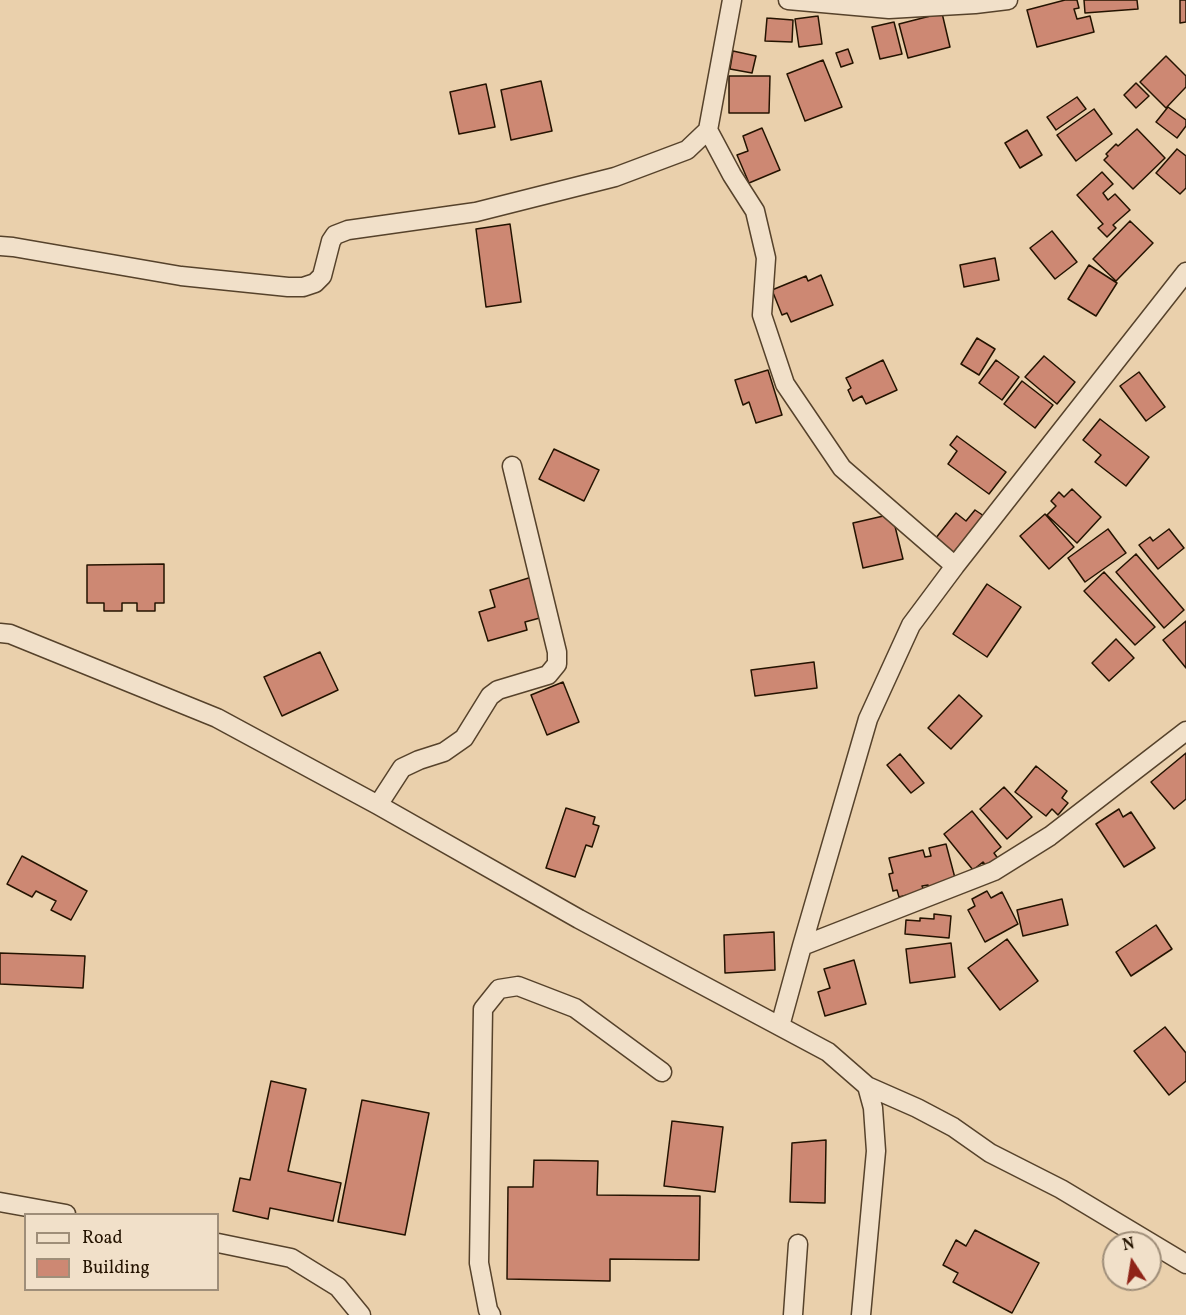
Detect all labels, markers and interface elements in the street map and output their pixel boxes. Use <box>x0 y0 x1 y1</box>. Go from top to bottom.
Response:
legend <box>24 1213 219 1291</box>
text: Road <box>82 1226 123 1251</box>
north arrow <box>1102 1231 1162 1291</box>
text: N <box>1121 1233 1137 1257</box>
text: Building <box>82 1256 150 1281</box>

